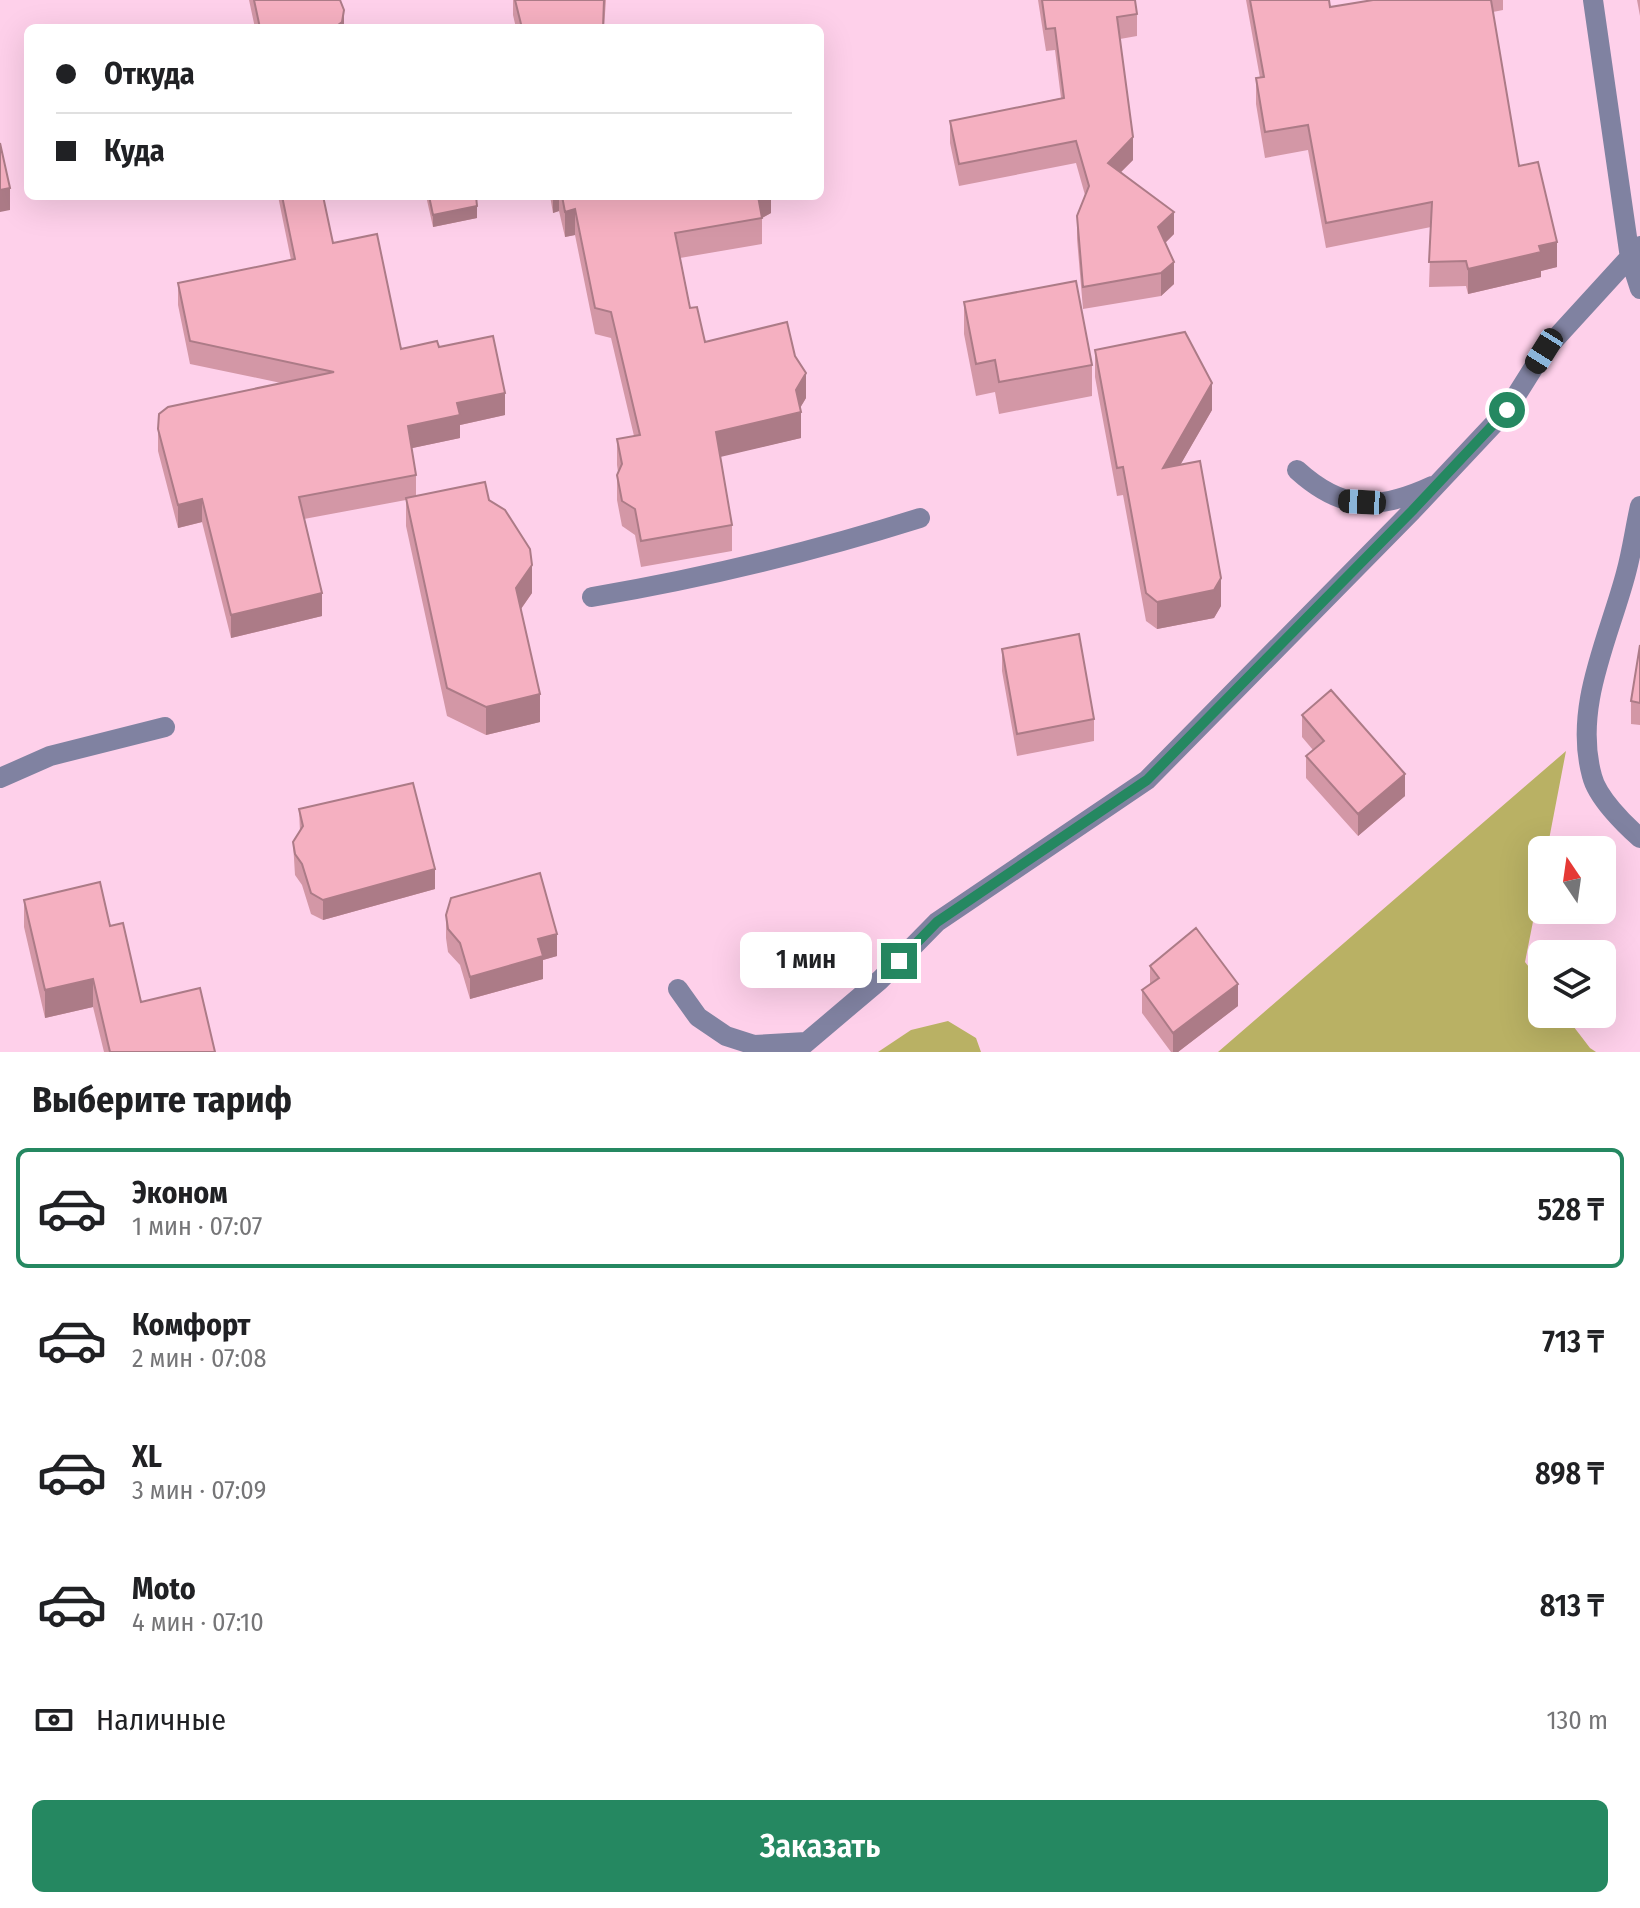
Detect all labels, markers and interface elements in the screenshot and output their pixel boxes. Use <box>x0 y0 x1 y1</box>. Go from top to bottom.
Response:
text: Откуда <box>104 56 195 92</box>
text: Куда <box>104 133 165 169</box>
car <box>1521 324 1567 378</box>
route start <box>1489 392 1525 428</box>
car <box>1337 489 1387 515</box>
north arrow <box>1528 836 1616 924</box>
map controls <box>1528 836 1616 1028</box>
callout: 1 мин <box>739 933 871 989</box>
button: layers <box>1528 940 1616 1028</box>
route end <box>881 943 917 979</box>
text: 1 мин <box>776 944 836 975</box>
text: Выберите тариф <box>32 1078 292 1122</box>
icon: car <box>36 1172 108 1244</box>
text: Эконом <box>132 1175 228 1211</box>
text: 528 ₸ <box>1538 1192 1604 1228</box>
text: 1 мин · 07:07 <box>132 1211 262 1242</box>
icon: car <box>36 1304 108 1376</box>
text: Комфорт <box>132 1307 250 1343</box>
text: 713 ₸ <box>1542 1324 1604 1360</box>
text: 2 мин · 07:08 <box>132 1343 267 1374</box>
icon: car <box>36 1436 108 1508</box>
text: XL <box>132 1439 162 1475</box>
text: 898 ₸ <box>1535 1456 1604 1492</box>
text: 3 мин · 07:09 <box>132 1475 266 1506</box>
icon: car <box>36 1568 108 1640</box>
text: Moto <box>132 1571 196 1607</box>
text: 813 ₸ <box>1540 1588 1604 1624</box>
text: 4 мин · 07:10 <box>132 1607 264 1638</box>
icon: cash <box>32 1698 76 1742</box>
text: Наличные <box>96 1702 226 1738</box>
text: 130 m <box>1546 1705 1608 1736</box>
button: Заказать <box>32 1800 1608 1892</box>

